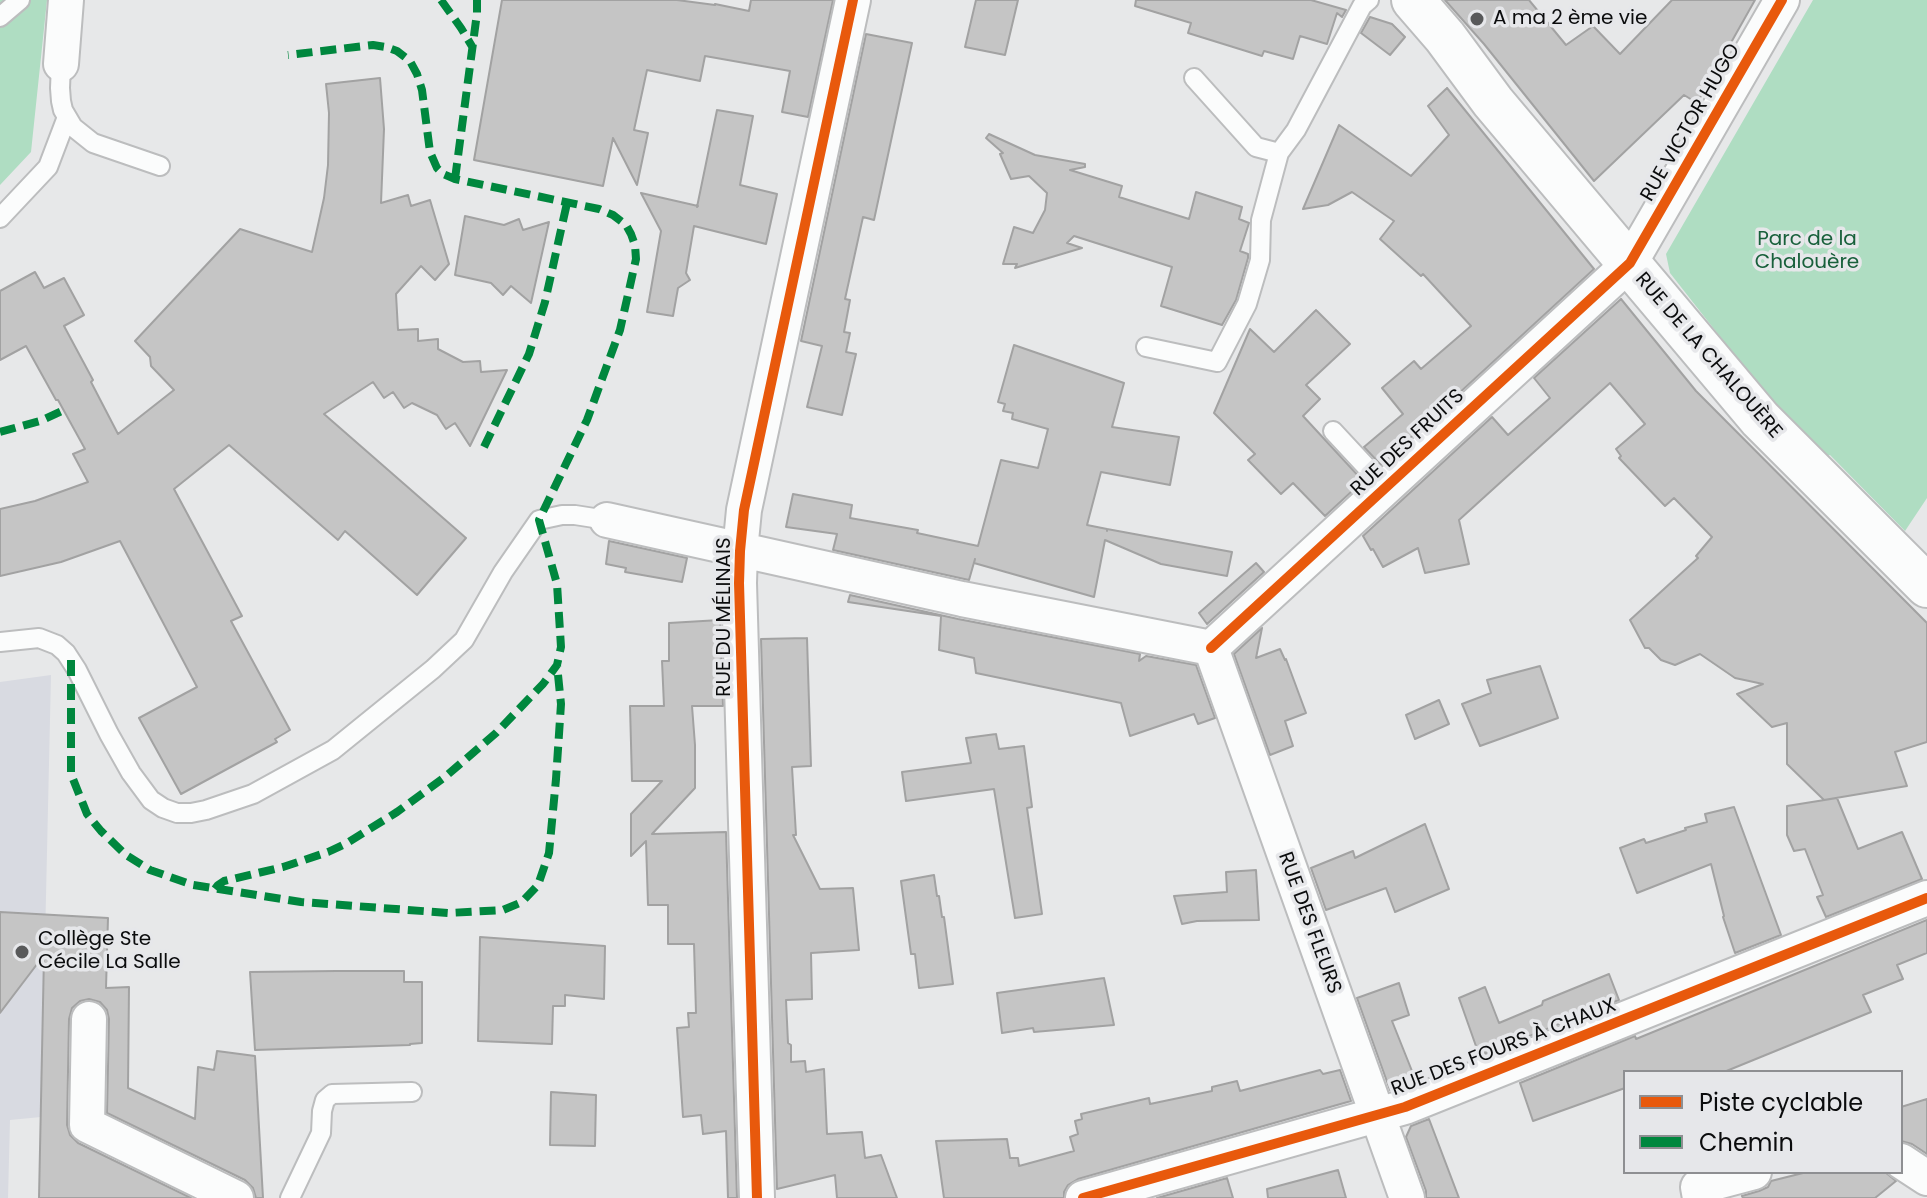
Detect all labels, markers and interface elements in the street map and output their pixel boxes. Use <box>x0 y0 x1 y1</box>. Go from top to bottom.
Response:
place label: A ma 2 ème vie <box>1493 7 1647 31</box>
marker: A ma 2 ème vie <box>1468 10 1486 28</box>
street label: RUE VICTOR HUGO <box>1636 40 1746 206</box>
park label: Parc de la Chalouère <box>1755 228 1859 275</box>
street label: RUE DE LA CHALOUÈRE <box>1629 268 1787 444</box>
street label: RUE DES FRUITS <box>1346 384 1470 502</box>
street label: RUE DU MÉLINAIS <box>713 537 737 697</box>
street label: RUE DES FLEURS <box>1272 849 1346 997</box>
place label: Collège Ste Cécile La Salle <box>38 928 181 975</box>
marker: Collège Ste Cécile La Salle <box>13 943 31 961</box>
street label: RUE DES FOURS À CHAUX <box>1388 994 1620 1102</box>
legend <box>1623 1070 1903 1174</box>
text: Piste cyclable <box>1699 1086 1863 1119</box>
text: Chemin <box>1699 1126 1794 1159</box>

